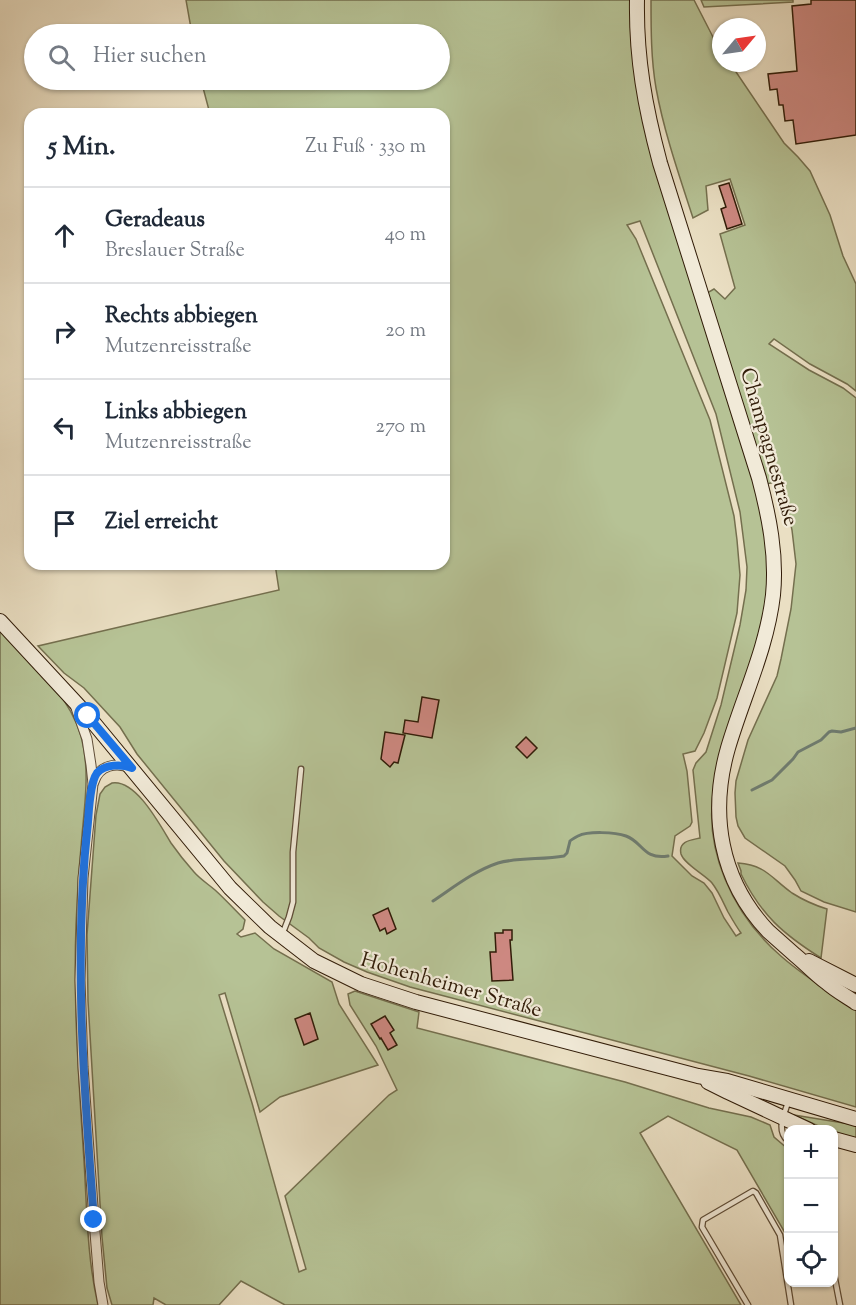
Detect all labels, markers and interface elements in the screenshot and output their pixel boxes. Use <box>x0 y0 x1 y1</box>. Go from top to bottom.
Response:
north arrow <box>712 18 766 72</box>
search box <box>24 24 450 90</box>
icon: search <box>45 41 78 74</box>
text: Hier suchen <box>93 41 207 73</box>
text: 5 Min. <box>48 129 116 166</box>
text: Zu Fuß · 330 m <box>305 133 426 162</box>
text: Geradeaus <box>105 205 205 237</box>
icon: ahead <box>48 219 81 252</box>
text: 40 m <box>385 221 426 250</box>
text: Breslauer Straße <box>105 237 245 266</box>
text: Rechts abbiegen <box>105 301 258 333</box>
icon: right <box>48 315 81 348</box>
text: 20 m <box>385 317 426 346</box>
text: Mutzenreisstraße <box>105 333 252 362</box>
street label: Champagnestraße <box>731 364 805 530</box>
text: Links abbiegen <box>105 397 247 429</box>
icon: left <box>48 411 81 444</box>
text: 270 m <box>376 413 426 442</box>
text: Mutzenreisstraße <box>105 429 252 458</box>
icon: arrive <box>48 507 81 540</box>
text: Ziel erreicht <box>105 507 218 539</box>
route start <box>74 702 100 728</box>
street label: Hohenheimer Straße <box>357 946 545 1026</box>
map controls <box>784 1125 838 1287</box>
button: + <box>784 1125 838 1179</box>
button: − <box>784 1179 838 1233</box>
route end <box>80 1206 106 1232</box>
button: locate <box>784 1233 838 1287</box>

